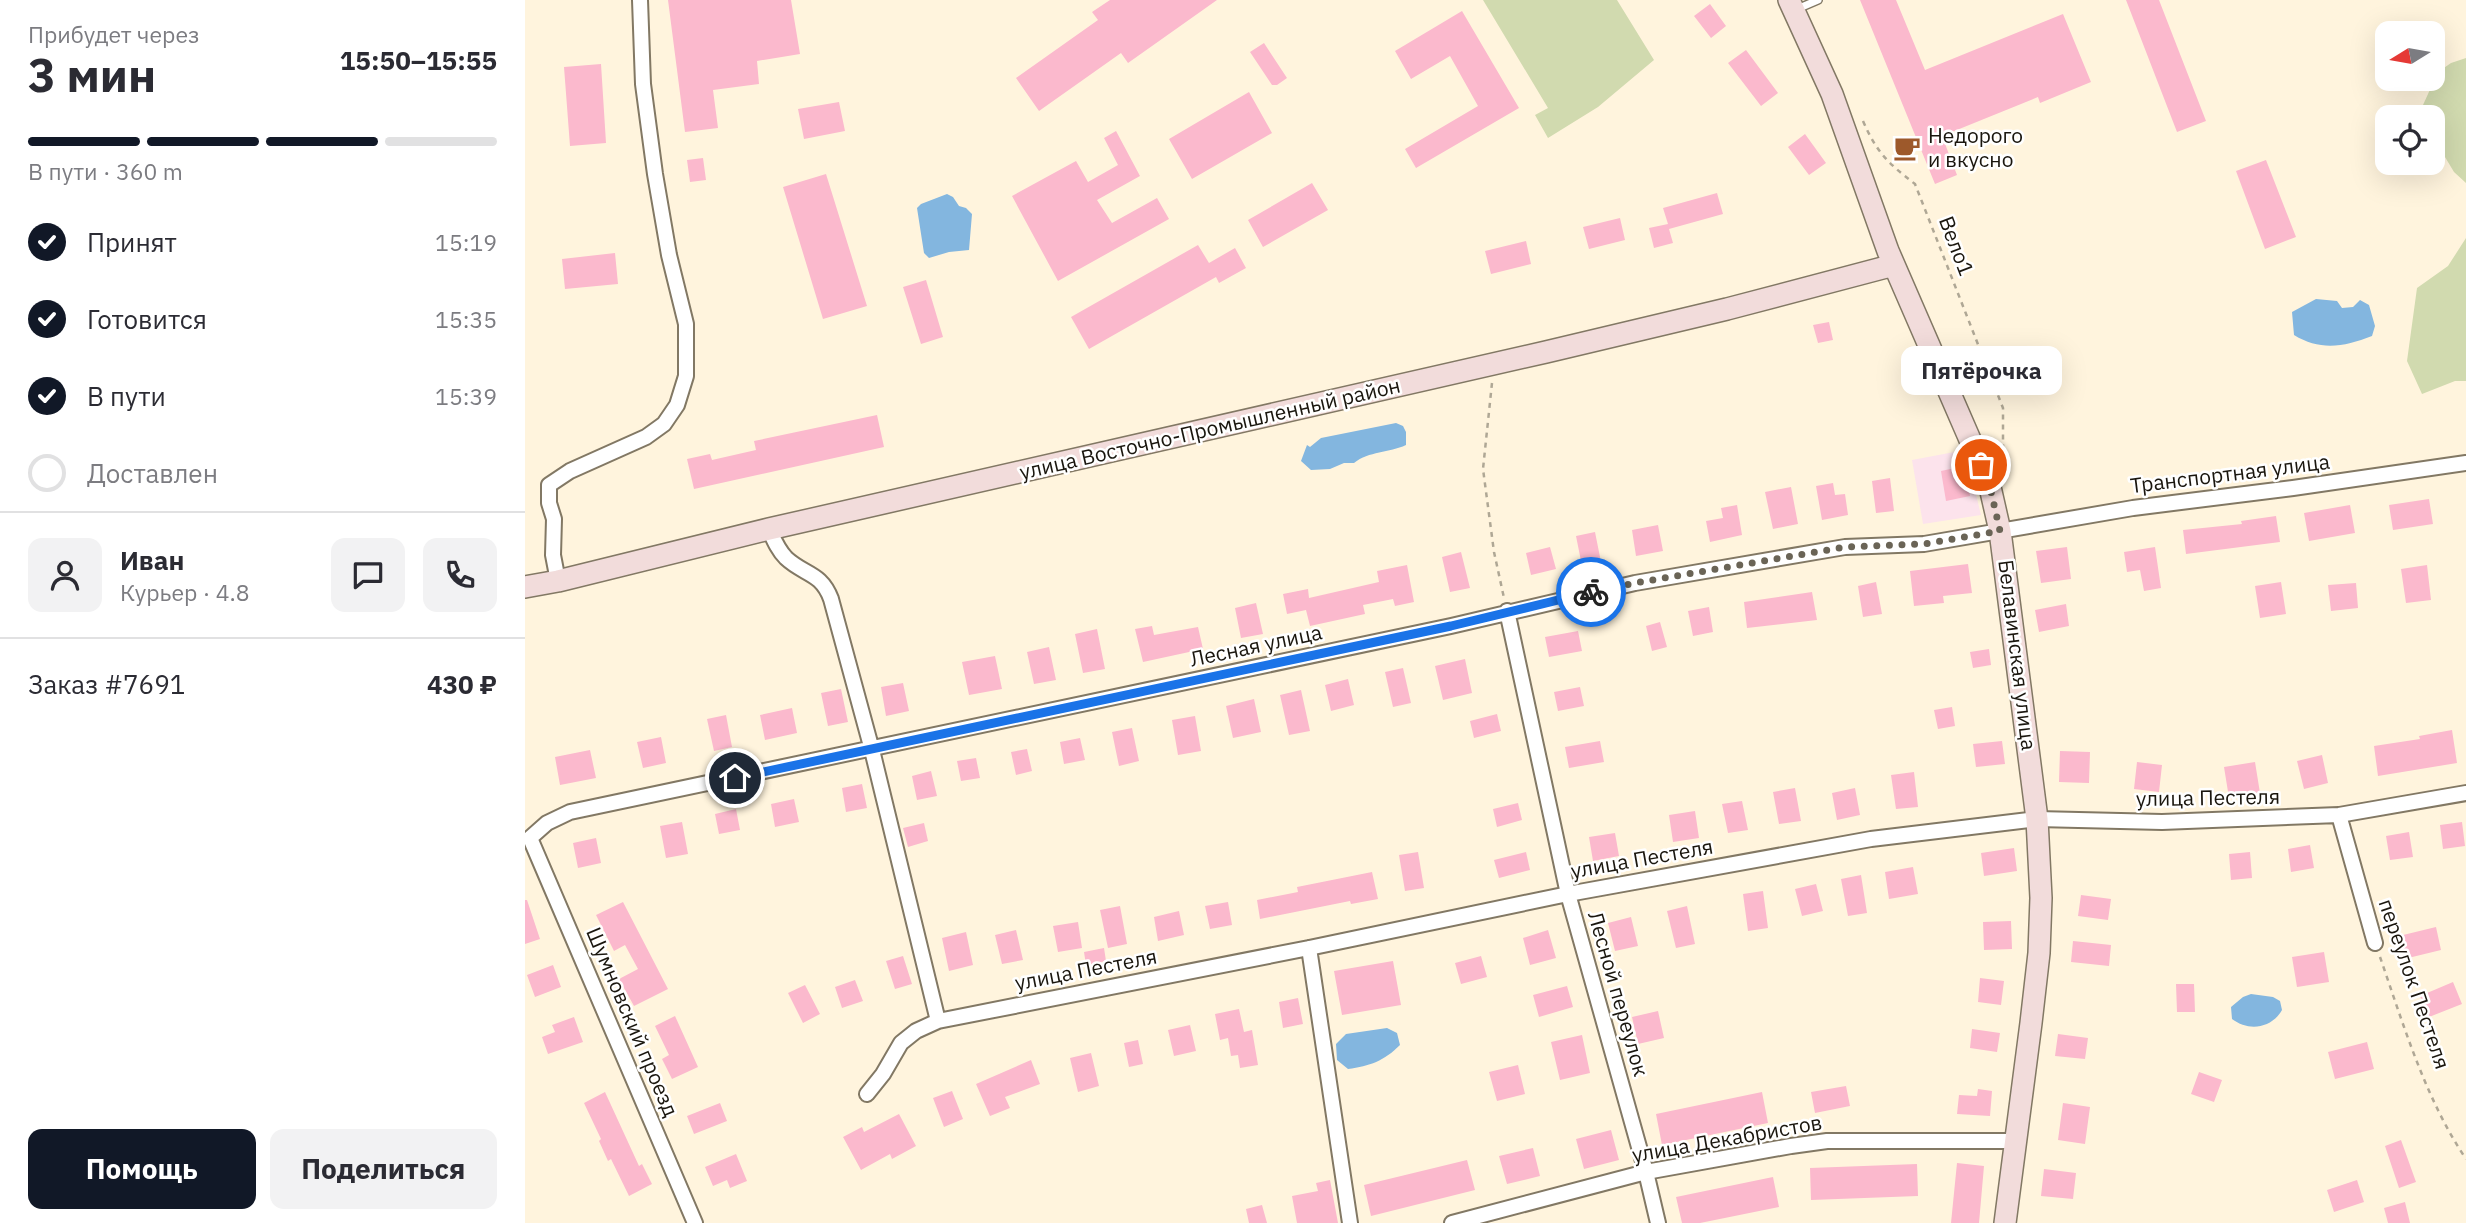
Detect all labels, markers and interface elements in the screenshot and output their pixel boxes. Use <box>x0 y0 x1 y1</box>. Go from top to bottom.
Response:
text: Прибудет через <box>28 19 200 49</box>
north arrow <box>2375 21 2445 91</box>
map controls <box>2375 21 2445 175</box>
text: 15:50–15:55 <box>340 43 497 77</box>
text: 3 мин <box>28 45 156 105</box>
button: locate <box>2375 105 2445 175</box>
place label: Недорого и вкусно <box>1928 121 2023 173</box>
cafe icon: Недорого и вкусно <box>1892 133 1922 163</box>
text: В пути · 360 m <box>28 156 183 186</box>
street label: Вело1 <box>1933 212 1981 279</box>
icon: check <box>28 223 66 261</box>
text: Принят <box>87 225 177 259</box>
text: 15:19 <box>435 227 497 257</box>
icon: check <box>28 300 66 338</box>
text: Готовится <box>87 302 207 336</box>
text: 15:35 <box>435 304 497 334</box>
callout: Пятёрочка <box>1901 346 2061 395</box>
text: Пятёрочка <box>1921 355 2042 385</box>
street label: улица Восточно-Промышленный район <box>1017 370 1403 486</box>
icon: check <box>28 377 66 415</box>
text: В пути <box>87 379 166 413</box>
text: 15:39 <box>435 381 497 411</box>
pin <box>1951 435 2011 495</box>
icon: bag <box>1962 446 2000 484</box>
street label: Транспортная улица <box>2128 447 2331 499</box>
text: Доставлен <box>87 456 218 490</box>
button: person <box>28 538 102 612</box>
button: chat <box>331 538 405 612</box>
button: phone <box>423 538 497 612</box>
text: Иван <box>120 543 185 577</box>
courier <box>1556 557 1626 627</box>
street label: Белавинская улица <box>1992 558 2044 752</box>
icon: bike <box>1572 573 1610 611</box>
text: Курьер · 4.8 <box>120 577 250 607</box>
street label: Лесная улица <box>1187 617 1324 673</box>
text: Заказ #7691 <box>28 667 185 701</box>
text: 430 ₽ <box>427 667 497 701</box>
pin <box>705 748 765 808</box>
icon: home <box>716 759 754 797</box>
street label: улица Пестеля <box>2136 782 2280 812</box>
street label: улица Пестеля <box>1568 832 1715 884</box>
street label: переулок Пестеля <box>2373 895 2457 1073</box>
street label: Лесной переулок <box>1582 908 1656 1079</box>
street label: Шумновский проезд <box>580 923 686 1121</box>
street label: улица Пестеля <box>1012 942 1159 997</box>
street label: улица Декабристов <box>1630 1108 1824 1169</box>
button: Помощь <box>28 1129 256 1209</box>
button: Поделиться <box>270 1129 497 1209</box>

